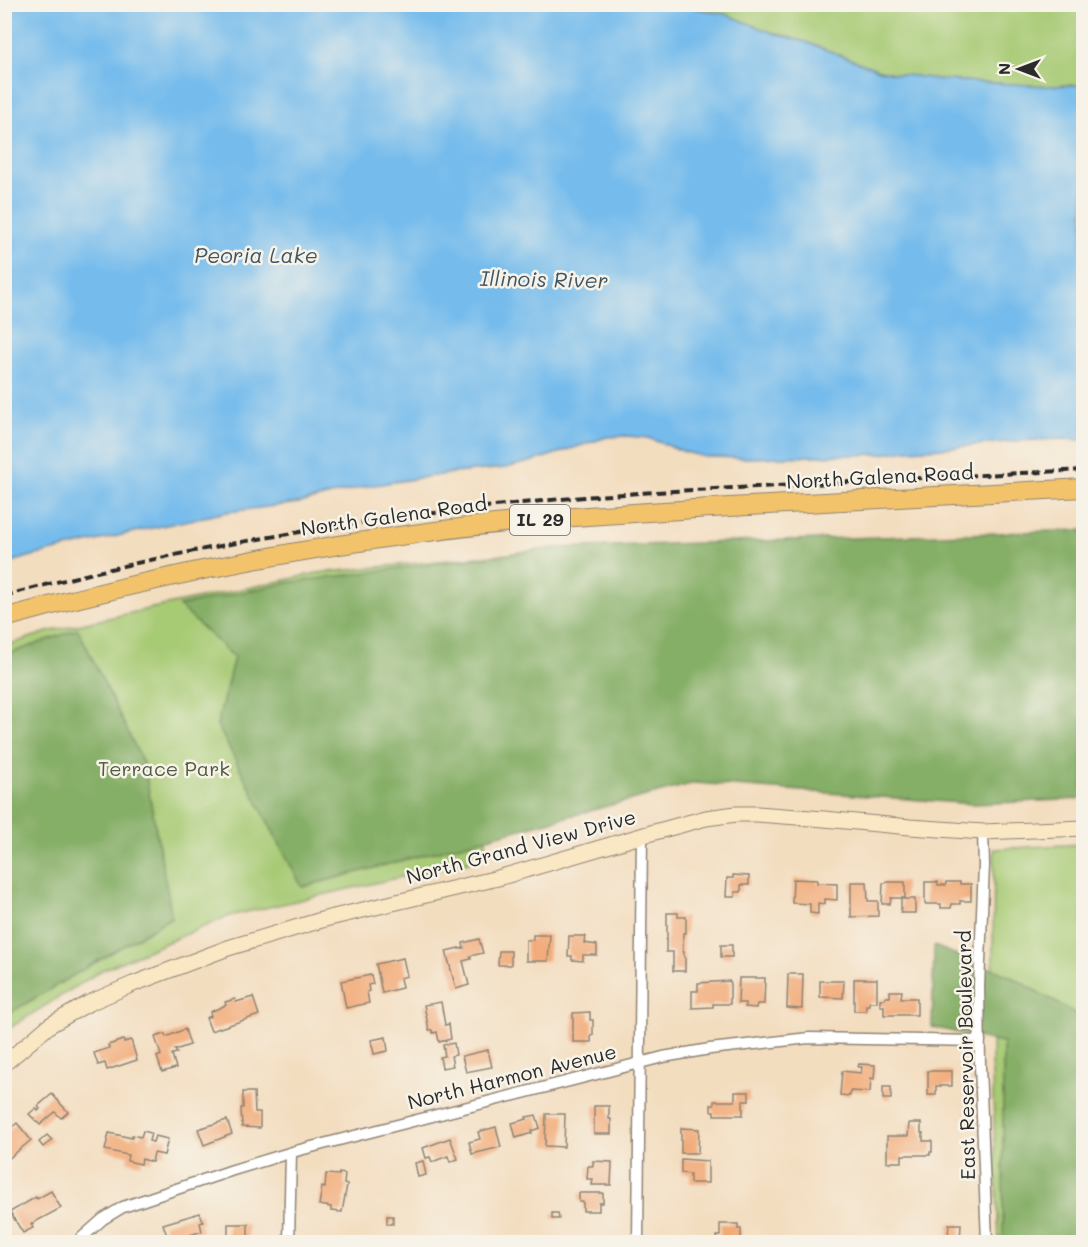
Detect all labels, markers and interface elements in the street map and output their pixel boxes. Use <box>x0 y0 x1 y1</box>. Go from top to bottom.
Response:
north arrow <box>989 39 1049 99</box>
text: N <box>993 63 1014 75</box>
water label: Peoria Lake <box>194 241 318 268</box>
water label: Illinois River <box>480 264 608 293</box>
street label: North Galena Road <box>786 458 974 494</box>
street label: North Galena Road <box>299 489 489 541</box>
road number: IL 29 <box>510 505 570 535</box>
park label: Terrace Park <box>98 755 230 781</box>
street label: North Grand View Drive <box>403 803 638 889</box>
street label: East Reservoir Boulevard <box>950 930 980 1180</box>
street label: North Harmon Avenue <box>405 1037 619 1115</box>

